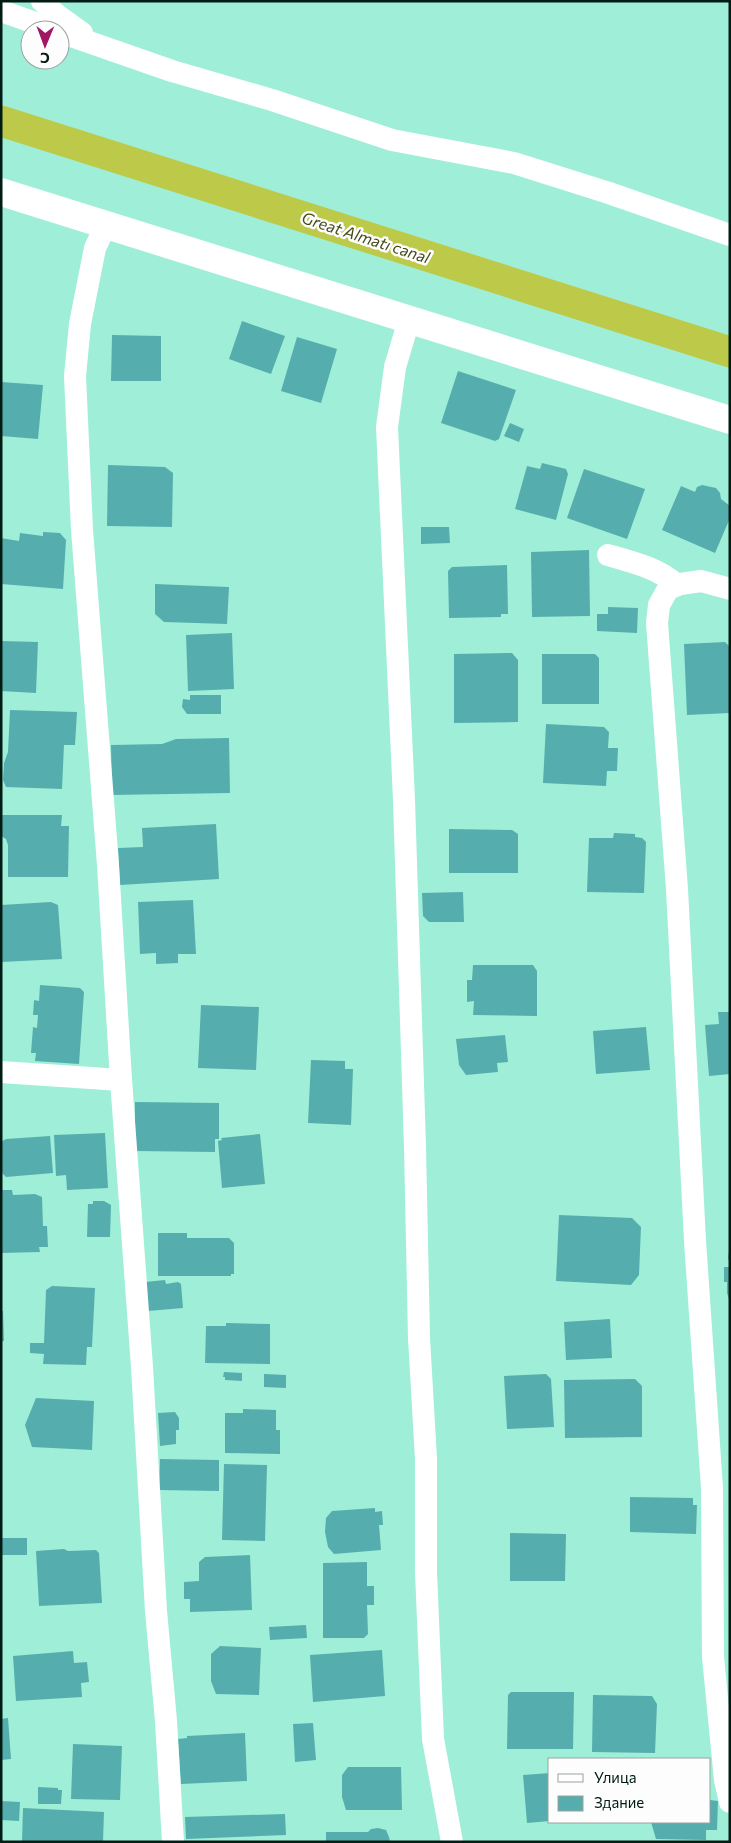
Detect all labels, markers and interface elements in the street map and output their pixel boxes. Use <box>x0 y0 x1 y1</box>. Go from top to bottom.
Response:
north arrow <box>20 20 70 70</box>
text: С <box>40 50 50 67</box>
water label: Great Almatı canal <box>300 207 433 267</box>
legend <box>548 1758 711 1823</box>
text: Улица <box>594 1768 636 1786</box>
text: Здание <box>594 1793 644 1811</box>

